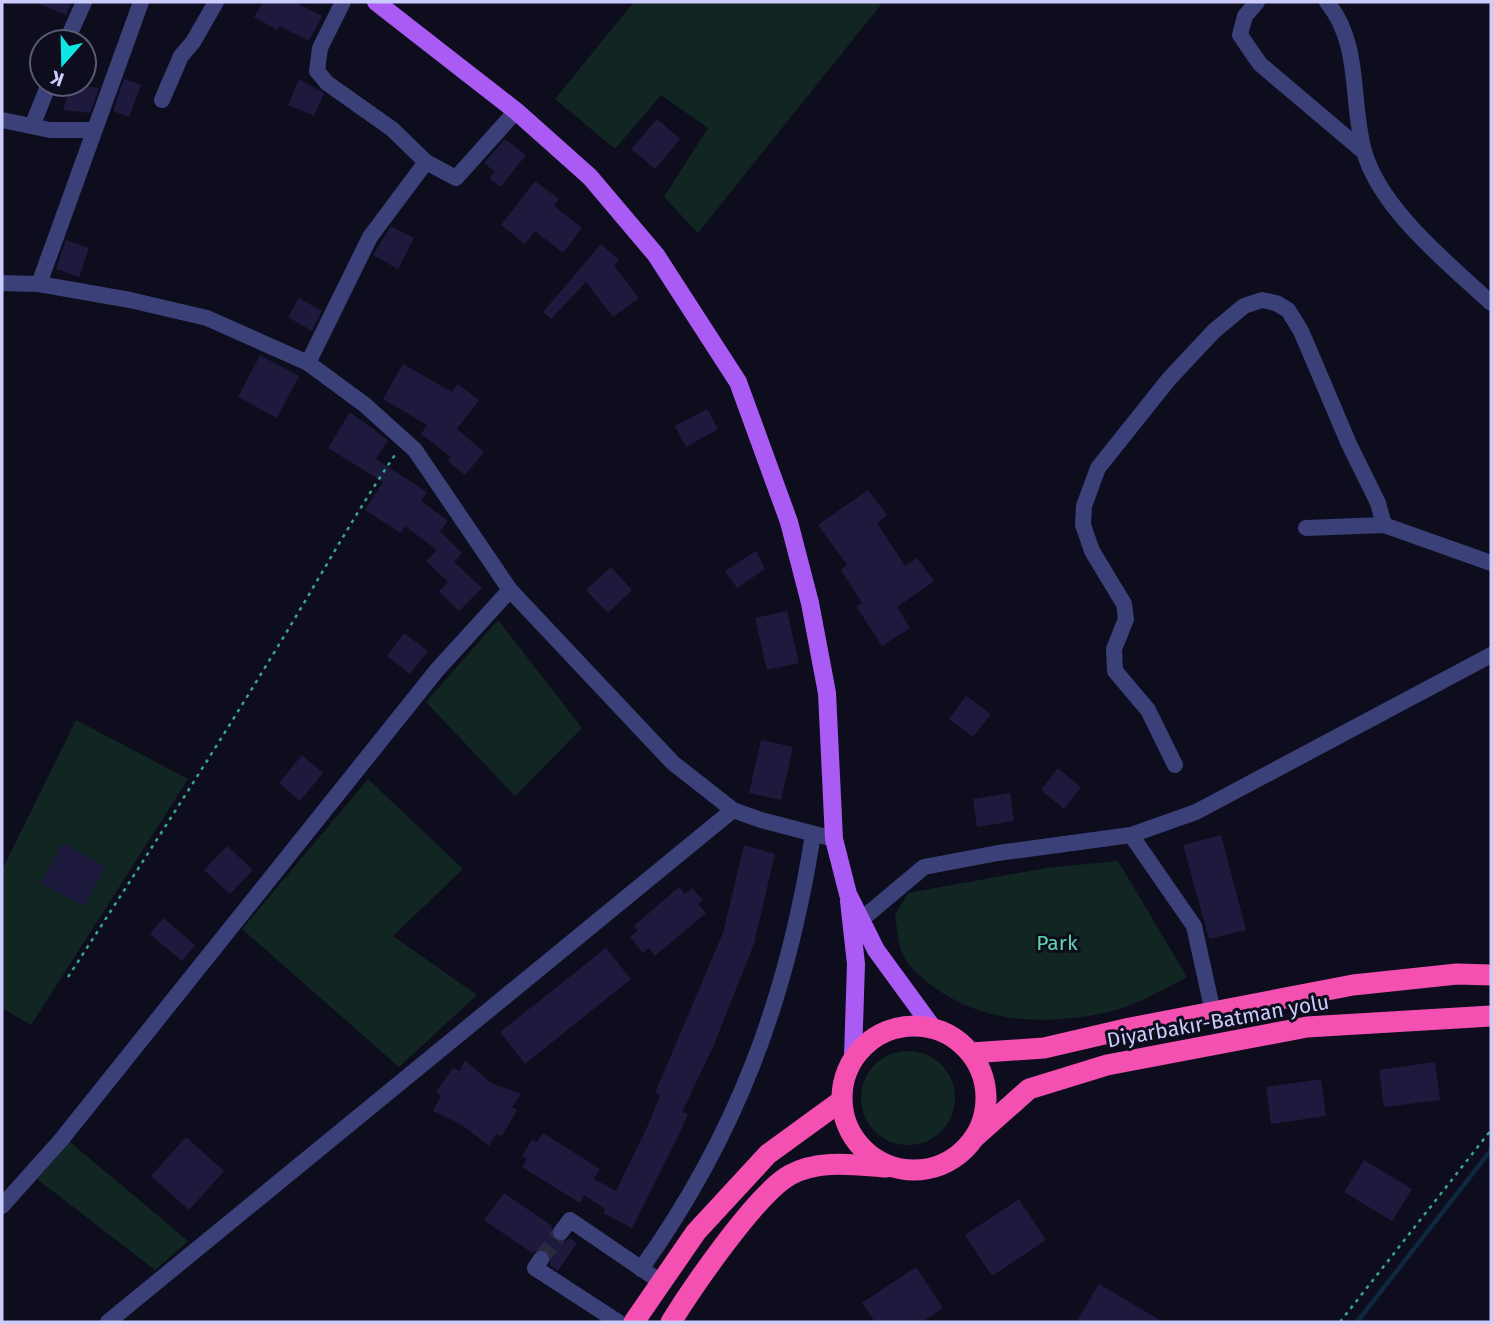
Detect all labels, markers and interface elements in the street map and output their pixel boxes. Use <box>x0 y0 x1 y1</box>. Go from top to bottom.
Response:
north arrow <box>28 28 98 98</box>
text: K <box>47 65 67 91</box>
park label: Park <box>1036 930 1078 956</box>
street label: Diyarbakır-Batman yolu <box>1105 989 1331 1053</box>

